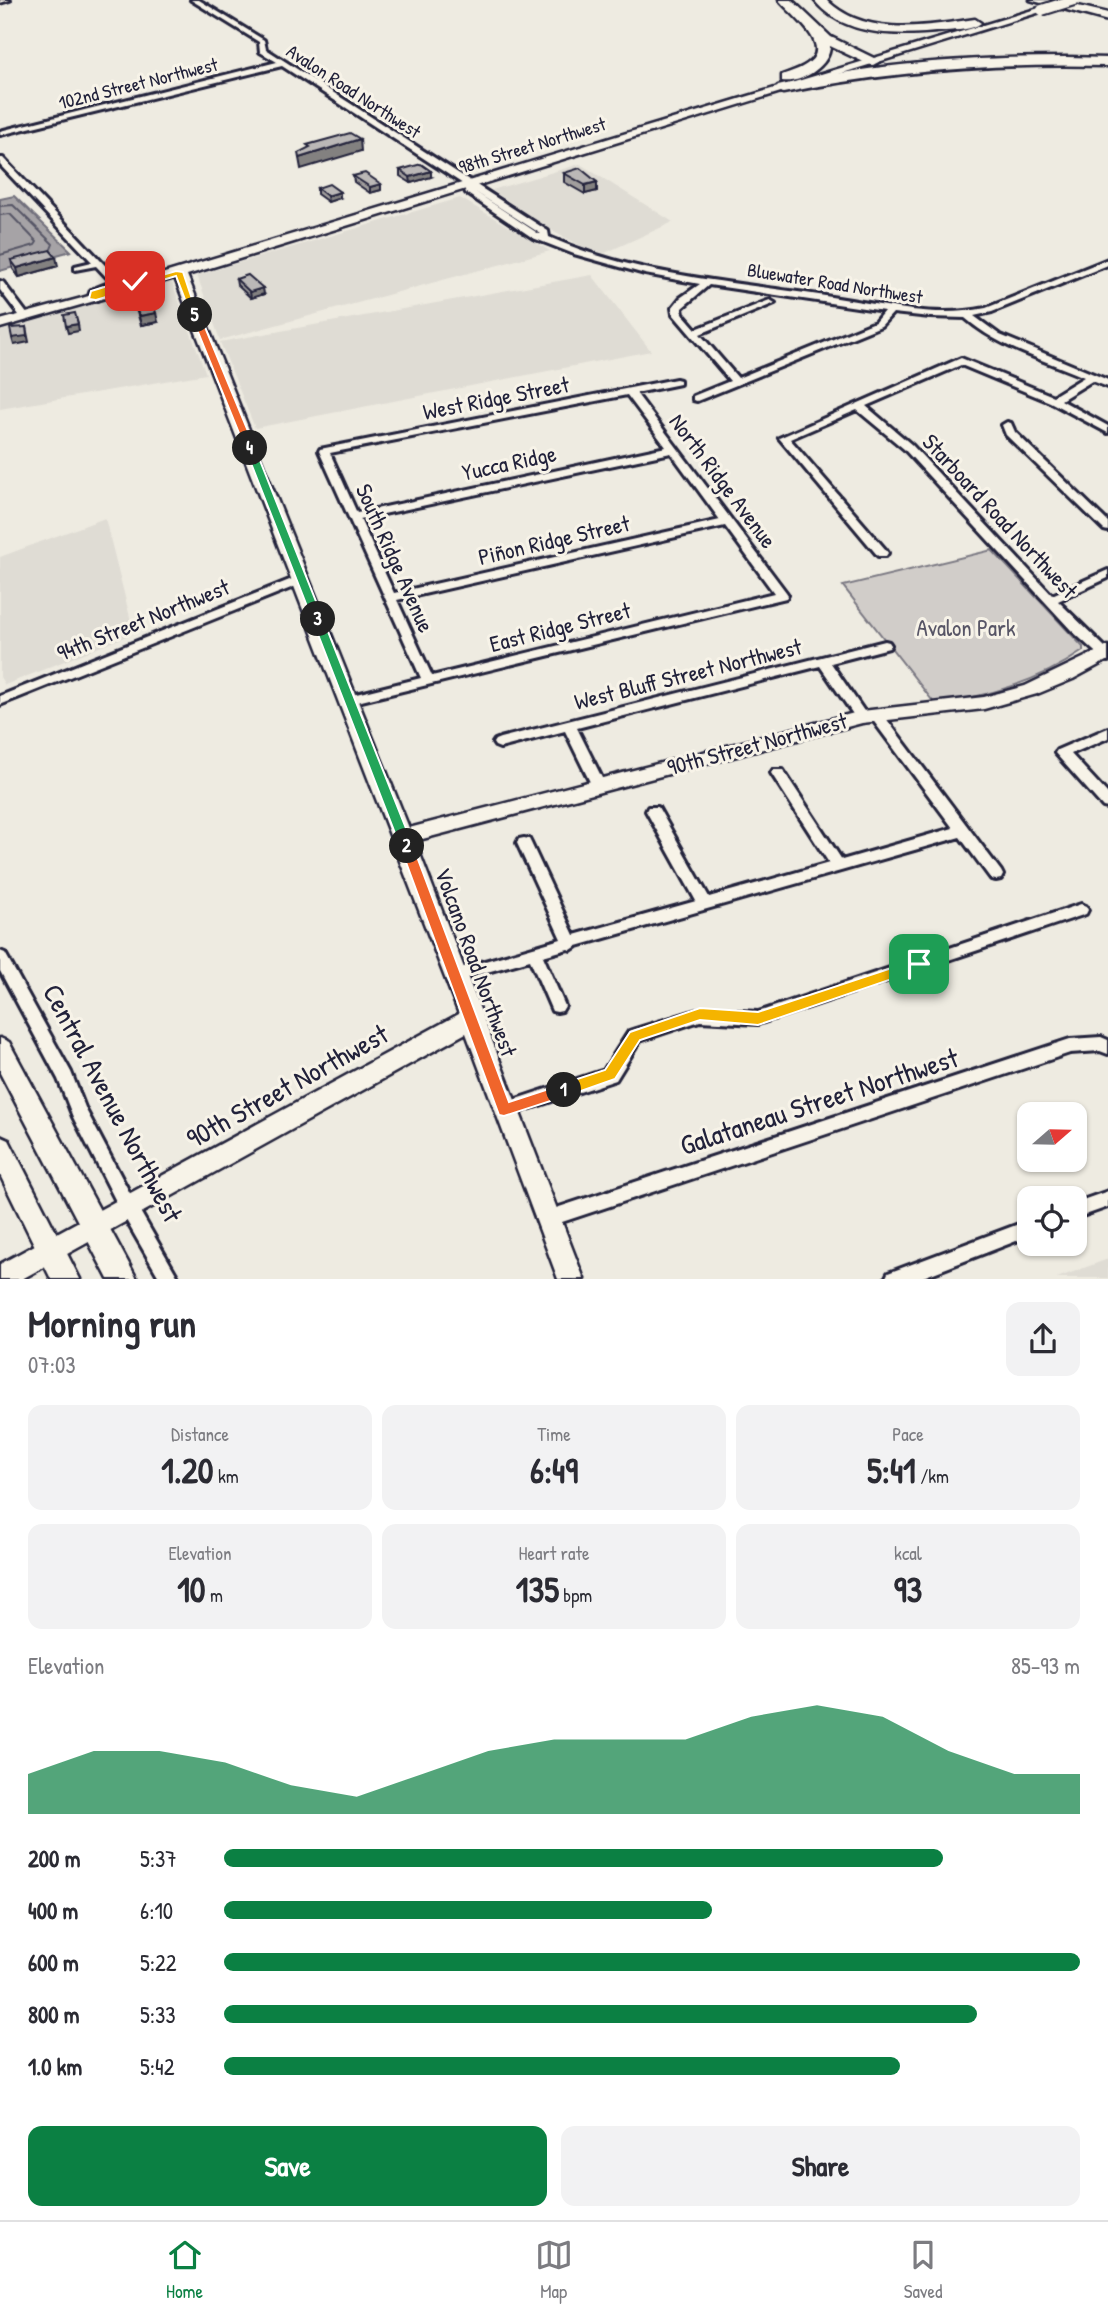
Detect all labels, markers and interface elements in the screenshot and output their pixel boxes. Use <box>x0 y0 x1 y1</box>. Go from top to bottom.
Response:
street label: Avalon Road Northwest <box>282 38 427 144</box>
street label: 102nd Street Northwest <box>56 51 221 115</box>
street label: 98th Street Northwest <box>455 110 609 180</box>
pin <box>105 251 165 311</box>
street label: Bluewater Road Northwest <box>745 256 925 310</box>
icon: check <box>116 262 154 300</box>
pin: 5 <box>178 298 212 332</box>
text: 5 <box>190 301 199 327</box>
street label: West Ridge Street <box>420 368 573 427</box>
street label: North Ridge Avenue <box>663 407 784 554</box>
street label: Starboard Road Northwest <box>916 427 1086 606</box>
pin: 4 <box>232 430 268 466</box>
text: 4 <box>246 434 253 460</box>
street label: Yucca Ridge <box>459 437 559 488</box>
street label: South Ridge Avenue <box>349 479 442 637</box>
street label: Piñon Ridge Street <box>475 507 634 572</box>
street label: 94th Street Northwest <box>52 570 235 668</box>
street label: East Ridge Street <box>486 594 635 659</box>
pin: 3 <box>300 602 336 636</box>
text: 3 <box>313 605 322 631</box>
park label: Avalon Park <box>917 612 1016 643</box>
street label: West Bluff Street Northwest <box>571 630 806 717</box>
street label: 90th Street Northwest <box>664 704 851 782</box>
pin: 2 <box>390 828 424 864</box>
text: 2 <box>402 832 411 858</box>
street label: Volcano Road Northwest <box>428 863 525 1062</box>
pin <box>889 934 949 994</box>
icon: arrive <box>900 945 938 983</box>
street label: Central Avenue Northwest <box>34 977 192 1229</box>
street label: 90th Street Northwest <box>179 1015 395 1157</box>
street label: Galataneau Street Northwest <box>675 1038 963 1164</box>
pin: 1 <box>546 1072 582 1108</box>
text: 1 <box>560 1076 567 1102</box>
north arrow <box>1017 1102 1087 1172</box>
map controls <box>1017 1102 1087 1256</box>
button: locate <box>1017 1186 1087 1256</box>
text: Morning run <box>28 1297 196 1349</box>
button: share <box>1006 1302 1080 1376</box>
text: 07:03 <box>28 1349 76 1380</box>
text: Distance <box>171 1421 229 1447</box>
text: Time <box>537 1421 571 1447</box>
text: Pace <box>892 1421 924 1447</box>
text: 1.20 <box>161 1447 214 1494</box>
text: 6:49 <box>530 1447 578 1494</box>
text: 5:41 <box>867 1447 916 1494</box>
text: km <box>214 1463 239 1489</box>
text: /km <box>916 1463 949 1489</box>
text: Elevation <box>168 1540 232 1566</box>
text: Heart rate <box>519 1540 589 1566</box>
text: kcal <box>894 1540 922 1566</box>
text: 10 <box>177 1566 206 1613</box>
text: 135 <box>516 1566 559 1613</box>
text: 93 <box>894 1566 922 1613</box>
text: m <box>206 1582 223 1608</box>
text: bpm <box>559 1582 592 1608</box>
text: Elevation <box>28 1650 104 1681</box>
text: 85–93 m <box>1011 1650 1080 1681</box>
text: 200 m <box>28 1843 80 1874</box>
text: 5:37 <box>140 1843 177 1874</box>
text: 400 m <box>28 1895 78 1926</box>
text: 6:10 <box>140 1895 173 1926</box>
text: 600 m <box>28 1947 79 1978</box>
text: 5:22 <box>140 1947 177 1978</box>
text: 800 m <box>28 1999 80 2030</box>
text: 5:33 <box>140 1999 176 2030</box>
text: 1.0 km <box>28 2051 82 2082</box>
text: 5:42 <box>140 2051 174 2082</box>
button: Save <box>28 2126 547 2206</box>
button: Share <box>561 2126 1080 2206</box>
tab: Home <box>166 2236 204 2304</box>
tab: Map <box>535 2236 573 2304</box>
tab: Saved <box>904 2236 942 2304</box>

